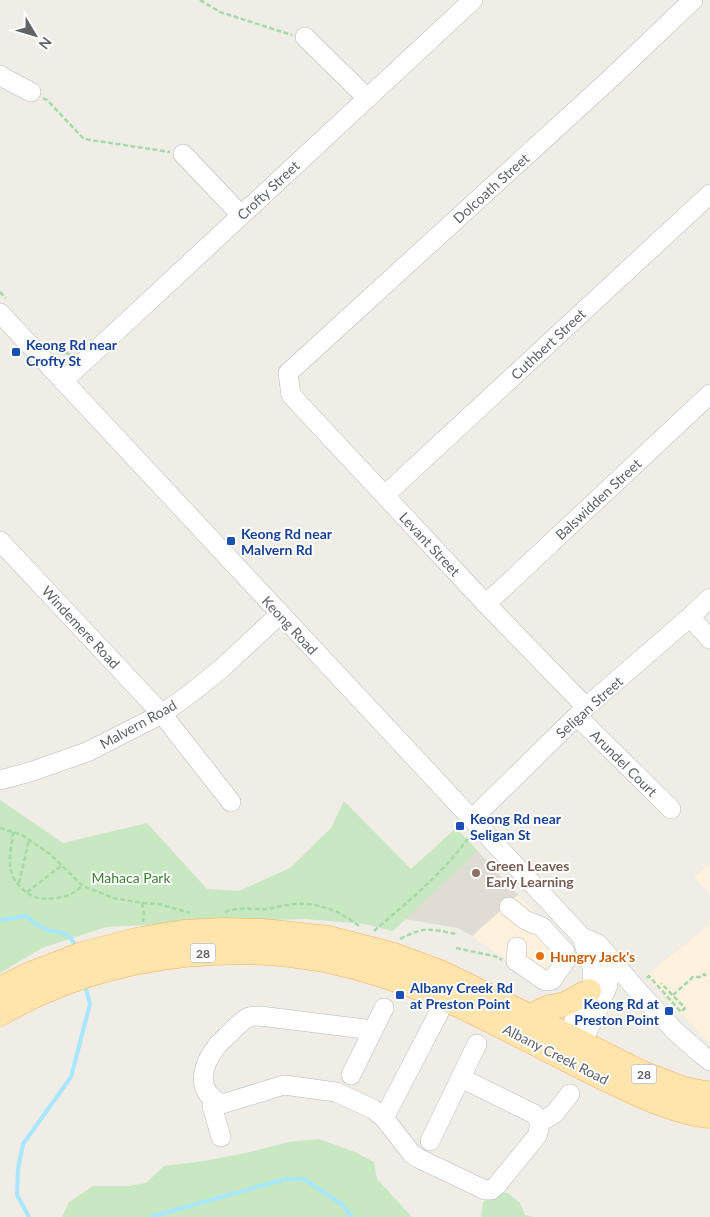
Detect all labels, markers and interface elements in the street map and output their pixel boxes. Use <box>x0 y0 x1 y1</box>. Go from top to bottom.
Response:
north arrow <box>10 10 60 60</box>
text: N <box>36 34 56 53</box>
street label: Dolcoath Street <box>449 149 533 227</box>
street label: Crofty Street <box>233 157 303 223</box>
street label: Cuthbert Street <box>507 305 589 383</box>
place label: Keong Rd near Crofty St <box>26 336 118 369</box>
marker: Keong Rd near Crofty St <box>10 346 22 358</box>
street label: Balswidden Street <box>552 455 644 543</box>
street label: Levant Street <box>396 509 464 579</box>
place label: Keong Rd near Malvern Rd <box>241 525 333 558</box>
marker: Keong Rd near Malvern Rd <box>225 535 237 547</box>
street label: Windemere Road <box>38 582 124 672</box>
street label: Keong Road <box>259 592 321 658</box>
street label: Seligan Street <box>552 673 626 741</box>
street label: Malvern Road <box>97 696 179 752</box>
street label: Arundel Court <box>587 726 661 800</box>
place label: Keong Rd near Seligan St <box>470 810 562 843</box>
marker: Keong Rd near Seligan St <box>454 820 466 832</box>
place label: Green Leaves Early Learning <box>486 857 574 890</box>
marker: Green Leaves Early Learning <box>470 867 482 879</box>
park label: Mahaca Park <box>91 869 171 886</box>
road number: 28 <box>190 944 216 962</box>
place label: Hungry Jack's <box>550 948 635 965</box>
marker: Hungry Jack's <box>534 950 546 962</box>
place label: Albany Creek Rd at Preston Point <box>409 979 513 1012</box>
marker: Albany Creek Rd at Preston Point <box>394 989 406 1001</box>
place label: Keong Rd at Preston Point <box>574 995 660 1028</box>
marker: Keong Rd at Preston Point <box>663 1005 675 1017</box>
street label: Albany Creek Road <box>500 1020 612 1088</box>
road number: 28 <box>632 1064 656 1084</box>

